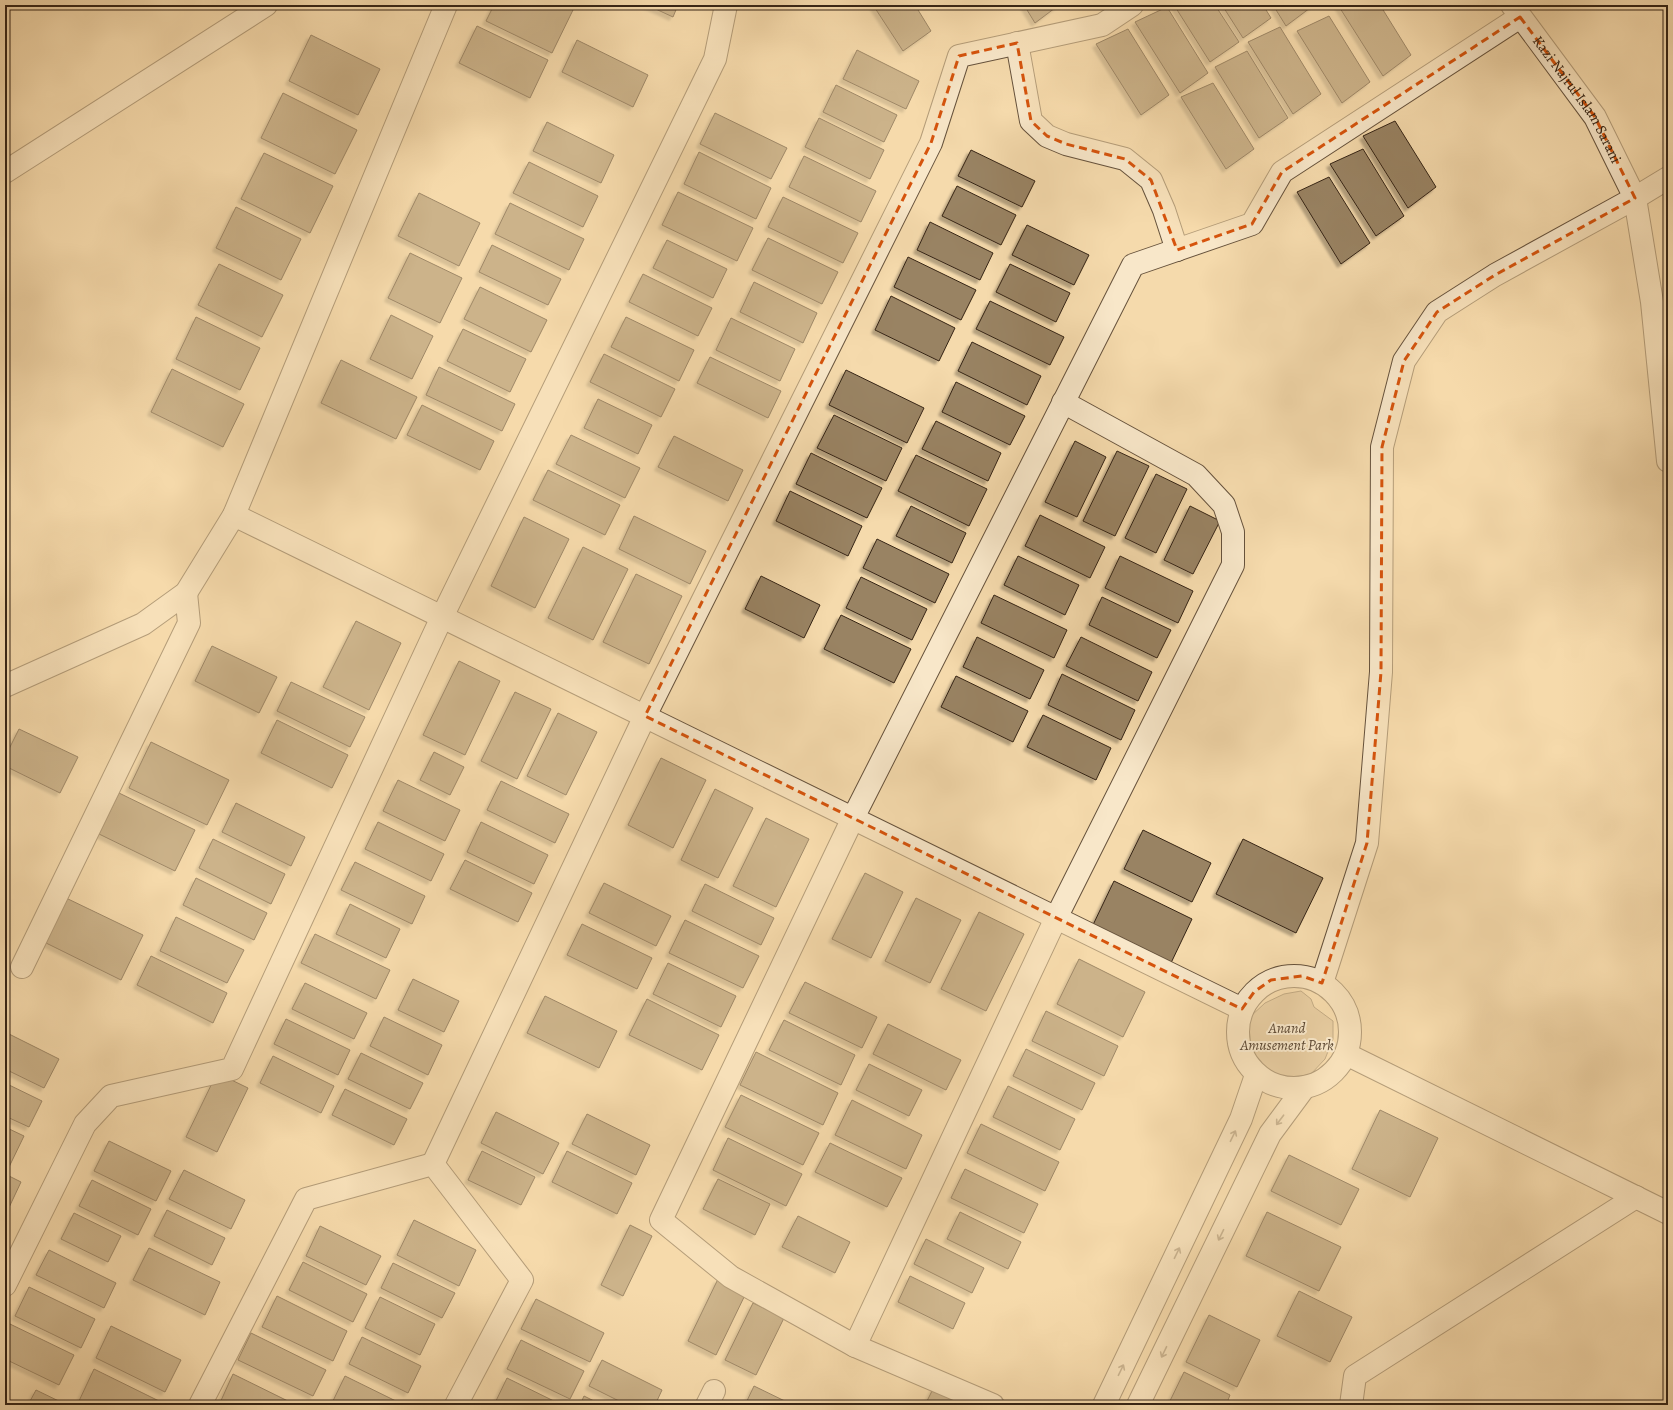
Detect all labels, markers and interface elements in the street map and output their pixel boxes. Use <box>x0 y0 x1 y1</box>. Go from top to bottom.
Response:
street label: Kazi Najrul Islam Sarani <box>1528 31 1626 166</box>
park label: Anand Amusement Park <box>1239 1018 1334 1055</box>
one-way arrow <box>1276 1114 1285 1125</box>
one-way arrow <box>1230 1130 1237 1142</box>
one-way arrow <box>1217 1229 1224 1241</box>
one-way arrow <box>1174 1247 1181 1259</box>
one-way arrow <box>1160 1346 1167 1358</box>
one-way arrow <box>1118 1364 1125 1376</box>

